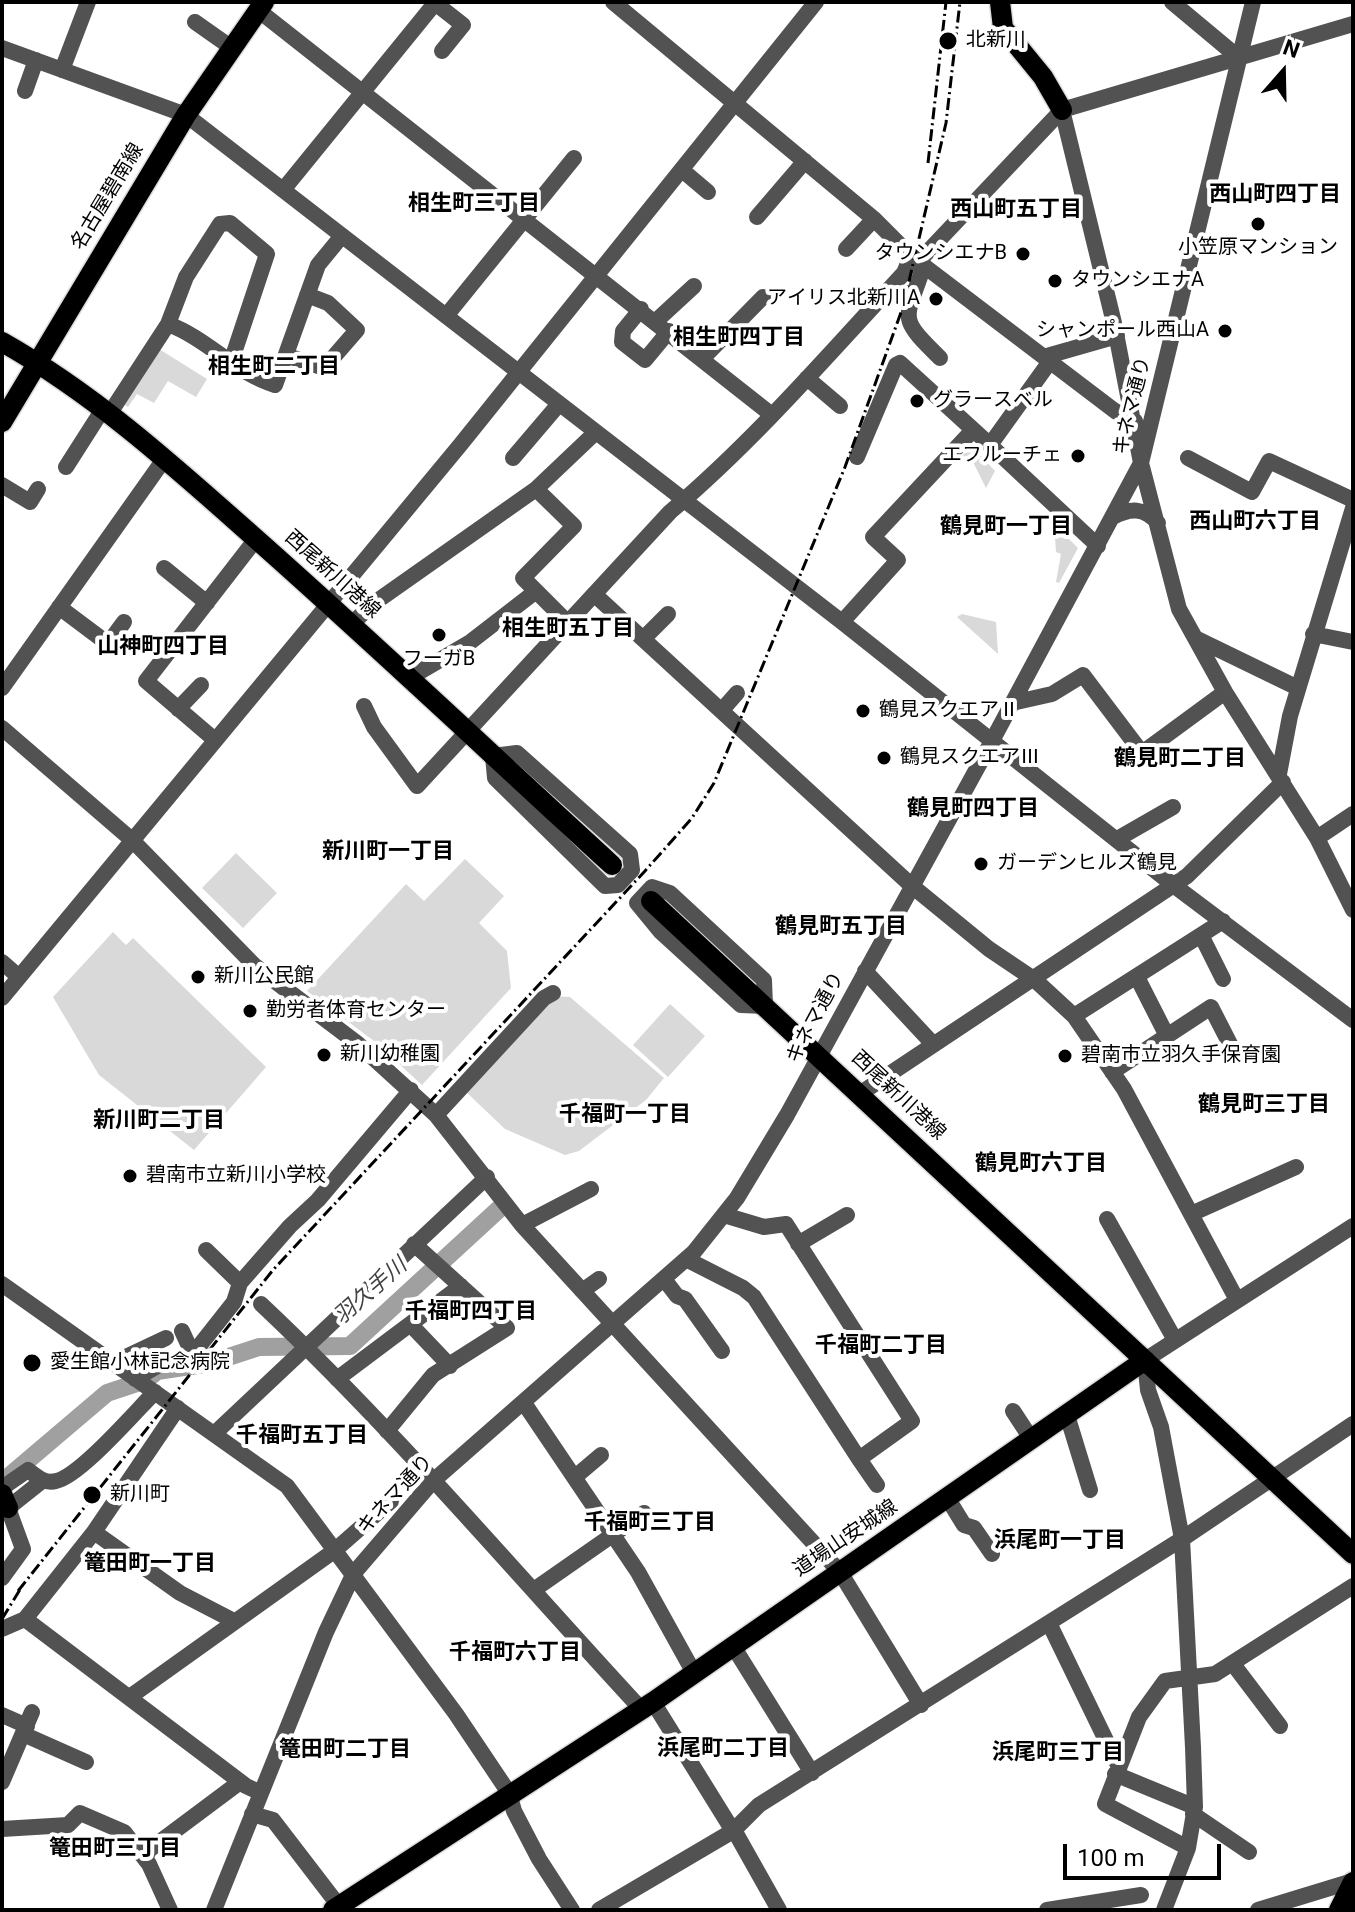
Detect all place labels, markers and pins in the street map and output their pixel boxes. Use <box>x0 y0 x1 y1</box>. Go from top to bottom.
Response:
place label: 北新川 <box>966 29 1026 53</box>
marker: 北新川 <box>937 30 959 52</box>
marker: 小笠原マンション <box>1249 215 1267 233</box>
place label: 小笠原マンション <box>1178 236 1338 260</box>
place label: タウンシエナB <box>875 242 1007 266</box>
marker: タウンシエナB <box>1014 245 1032 263</box>
place label: タウンシエナA <box>1071 269 1204 293</box>
marker: タウンシエナA <box>1046 272 1064 290</box>
place label: アイリス北新川A <box>767 287 920 311</box>
marker: アイリス北新川A <box>927 290 945 308</box>
place label: シャンポール西山A <box>1036 319 1209 343</box>
marker: シャンポール西山A <box>1216 322 1234 340</box>
place label: グラースベル <box>933 389 1053 413</box>
marker: グラースベル <box>908 392 926 410</box>
place label: エフルーチェ <box>942 444 1062 468</box>
marker: エフルーチェ <box>1069 447 1087 465</box>
marker: フーガB <box>430 626 448 644</box>
place label: フーガB <box>403 648 475 672</box>
place label: 鶴見スクエアⅡ <box>879 699 1019 723</box>
marker: 鶴見スクエアⅡ <box>854 702 872 720</box>
place label: 鶴見スクエアⅢ <box>900 746 1040 770</box>
marker: 鶴見スクエアⅢ <box>875 749 893 767</box>
place label: ガーデンヒルズ鶴見 <box>997 852 1177 876</box>
marker: ガーデンヒルズ鶴見 <box>972 855 990 873</box>
place label: 新川公民館 <box>214 965 314 989</box>
marker: 新川公民館 <box>189 968 207 986</box>
place label: 勤労者体育センター <box>266 999 446 1023</box>
marker: 勤労者体育センター <box>241 1002 259 1020</box>
place label: 新川幼稚園 <box>340 1043 440 1067</box>
place label: 碧南市立羽久手保育園 <box>1081 1044 1281 1068</box>
marker: 新川幼稚園 <box>315 1046 333 1064</box>
marker: 碧南市立羽久手保育園 <box>1056 1047 1074 1065</box>
place label: 碧南市立新川小学校 <box>146 1164 326 1188</box>
marker: 碧南市立新川小学校 <box>121 1167 139 1185</box>
place label: 愛生館小林記念病院 <box>50 1351 230 1375</box>
marker: 愛生館小林記念病院 <box>21 1352 43 1374</box>
place label: 新川町 <box>110 1483 170 1507</box>
marker: 新川町 <box>81 1484 103 1506</box>

